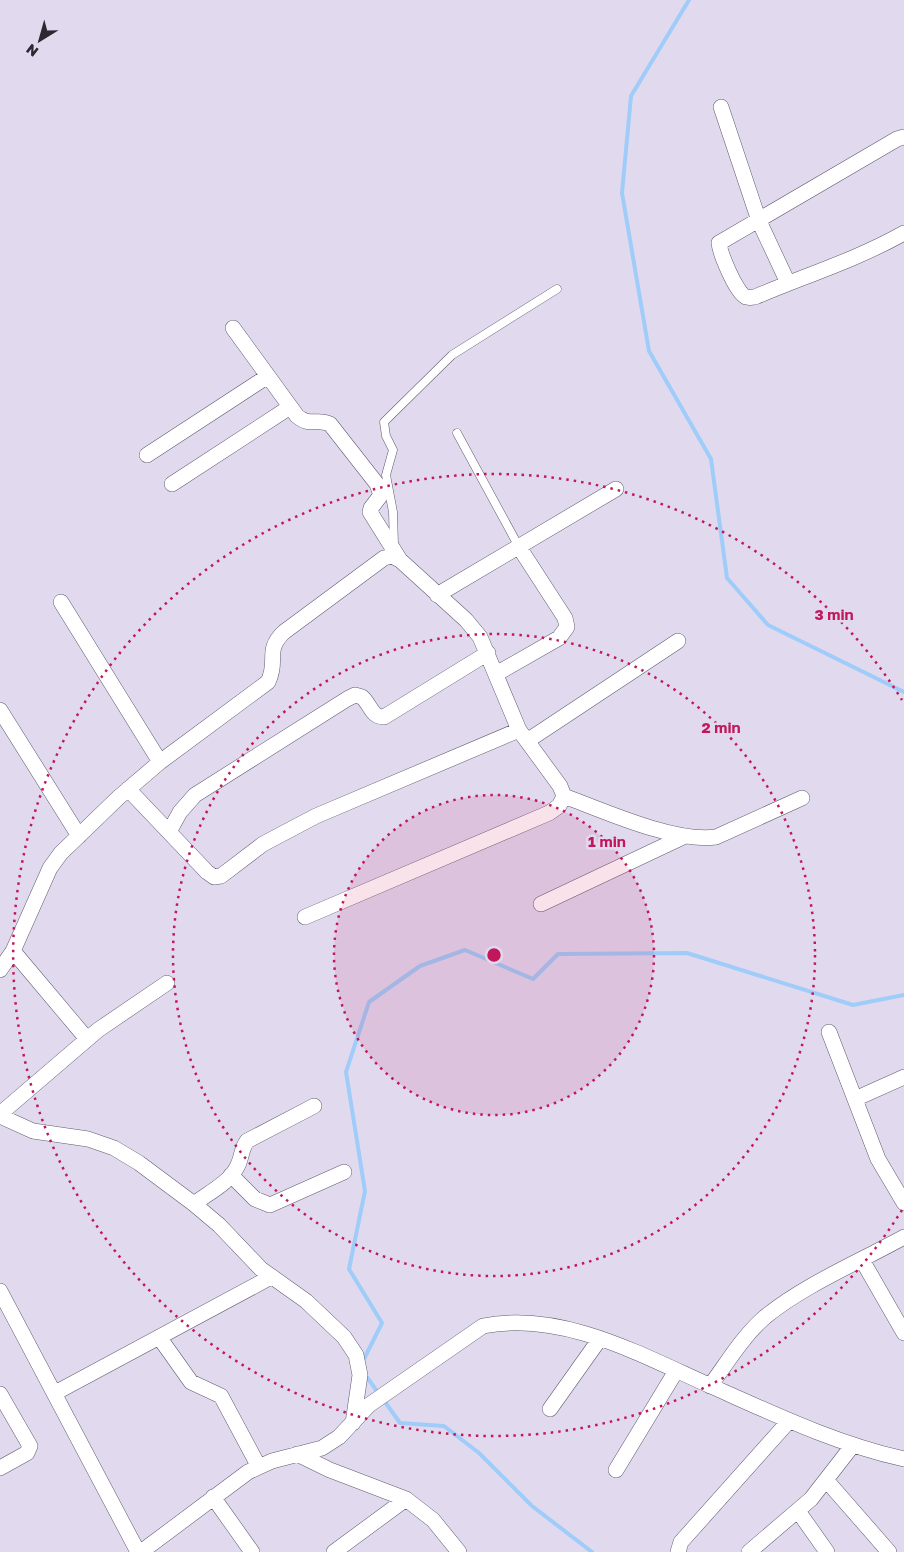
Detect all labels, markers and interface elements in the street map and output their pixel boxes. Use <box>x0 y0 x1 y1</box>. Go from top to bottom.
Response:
north arrow <box>15 15 65 65</box>
text: N <box>23 41 41 61</box>
text: 3 min <box>814 605 854 623</box>
text: 2 min <box>701 718 741 736</box>
text: 1 min <box>588 832 626 850</box>
centre of rings <box>485 946 503 964</box>

